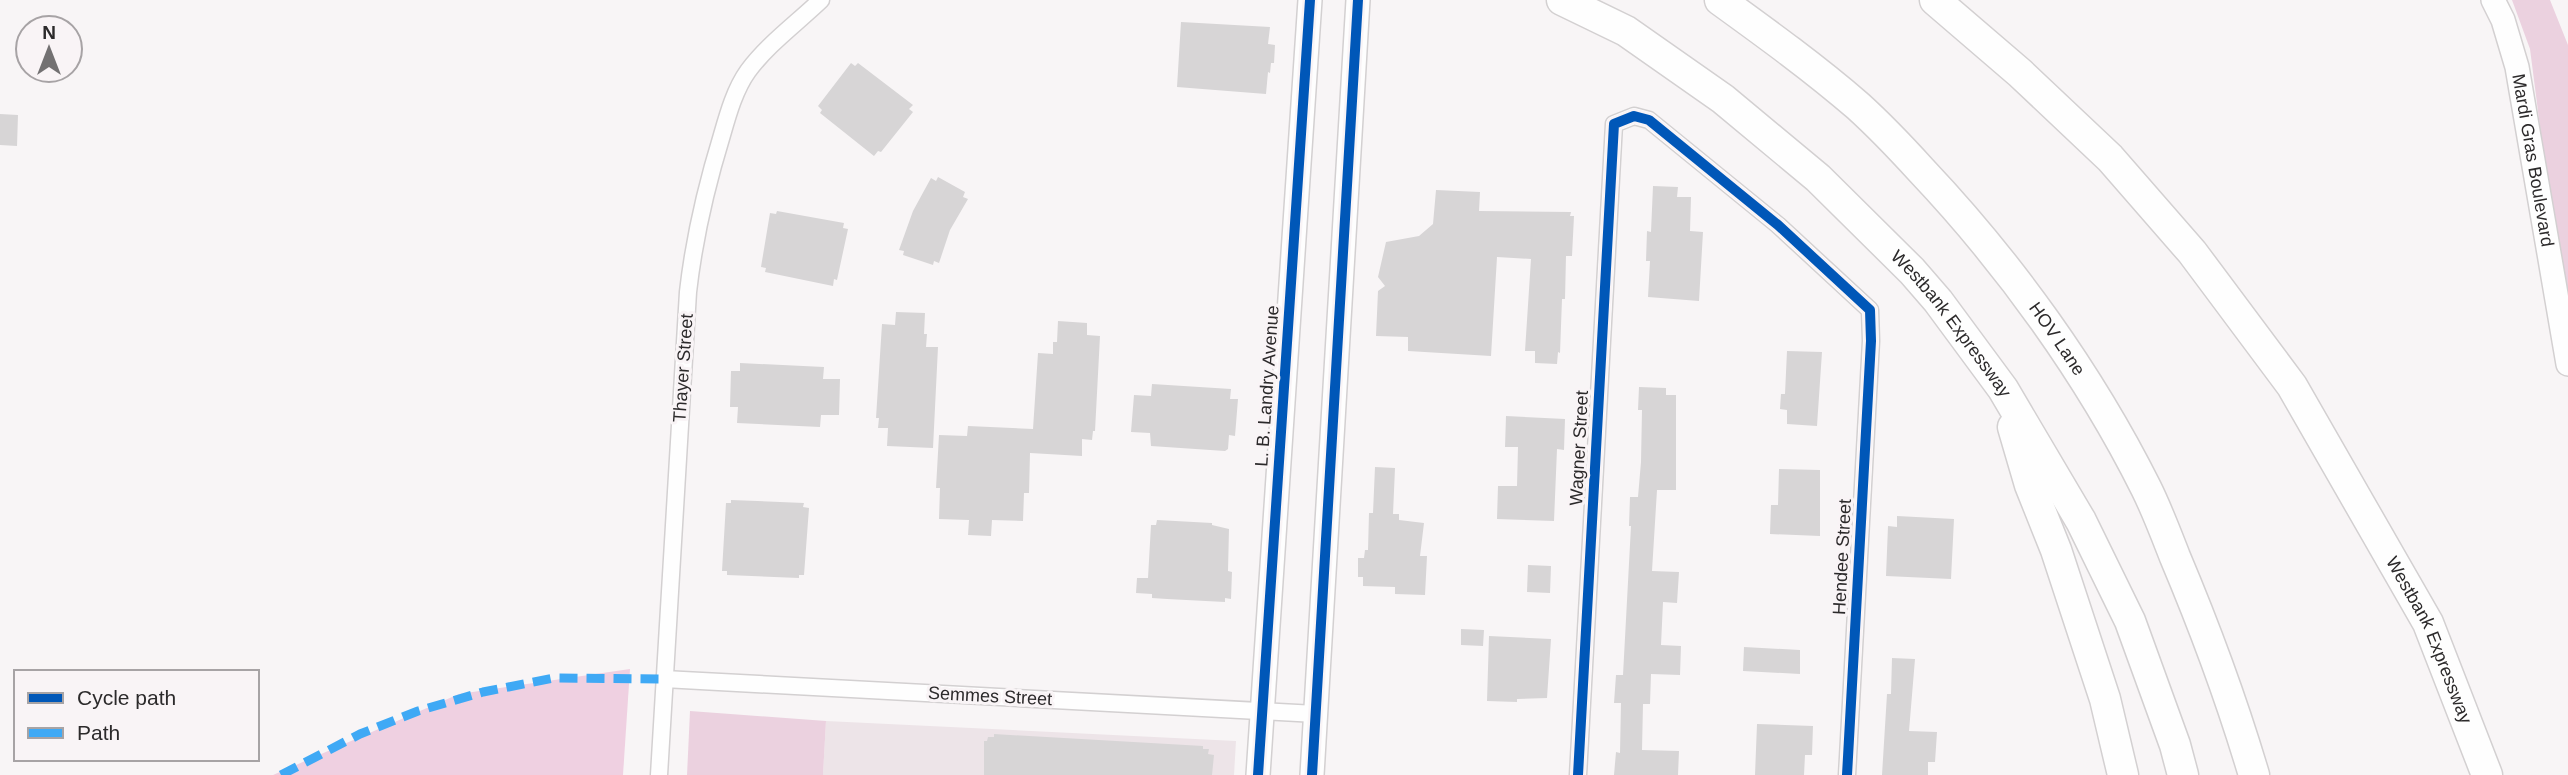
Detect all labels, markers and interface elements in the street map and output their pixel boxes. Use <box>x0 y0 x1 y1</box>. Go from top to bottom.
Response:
north arrow <box>14 14 84 84</box>
text: N <box>42 22 56 43</box>
street label: Mardi Gras Boulevard <box>2508 72 2558 248</box>
street label: Westbank Expressway <box>1887 246 2015 401</box>
street label: HOV Lane <box>2025 298 2089 379</box>
street label: L. B. Landry Avenue <box>1251 305 1283 467</box>
street label: Thayer Street <box>669 313 697 423</box>
street label: Wagner Street <box>1566 390 1592 506</box>
street label: Hendee Street <box>1829 499 1855 615</box>
street label: Westbank Expressway <box>2382 553 2476 726</box>
legend <box>14 670 259 761</box>
street label: Semmes Street <box>928 683 1052 709</box>
text: Cycle path <box>77 686 176 709</box>
text: Path <box>77 721 120 744</box>

